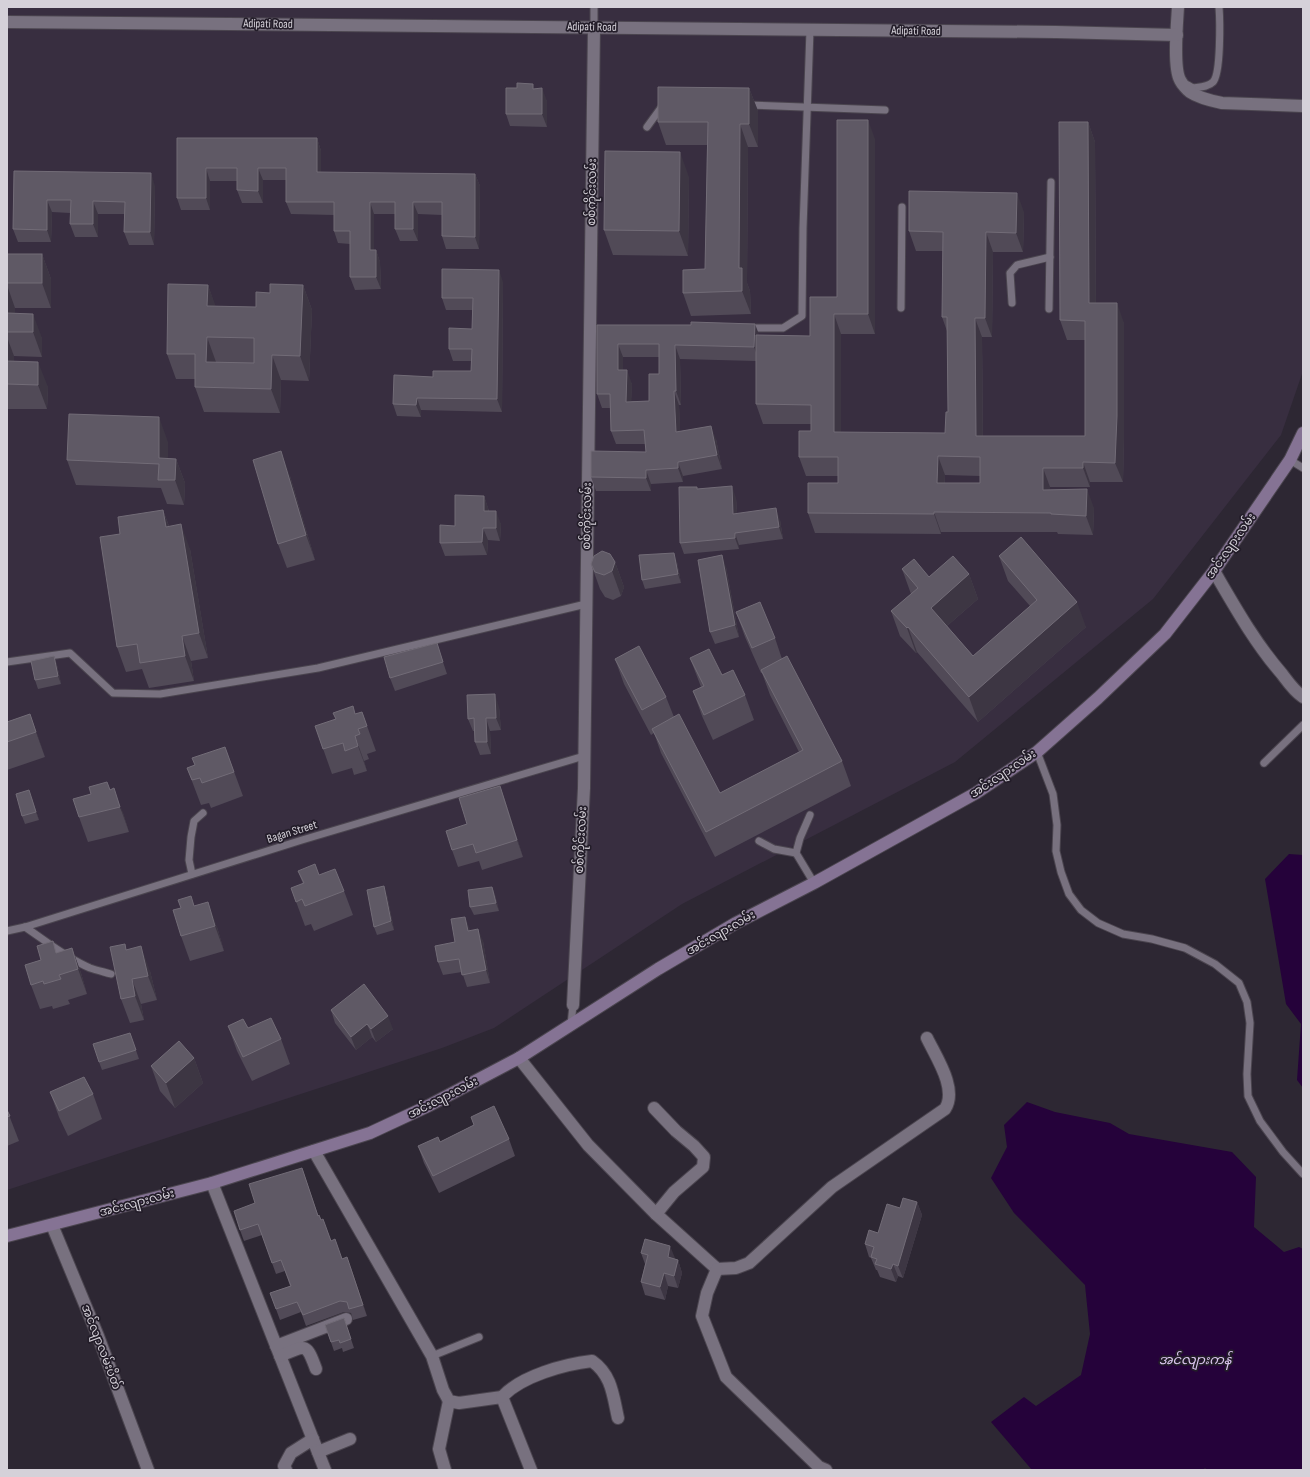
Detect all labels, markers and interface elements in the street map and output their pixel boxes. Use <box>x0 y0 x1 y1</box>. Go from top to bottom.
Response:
street label: Adipati Road <box>242 16 293 32</box>
street label: Adipati Road <box>566 19 617 35</box>
street label: Adipati Road <box>890 23 941 39</box>
street label: စစ်ကိုင်းလမ်း <box>582 158 602 226</box>
street label: စစ်ကိုင်းလမ်း <box>577 482 597 550</box>
street label: အင်းလျားလမ်း <box>1201 509 1261 583</box>
street label: အင်းလျားလမ်း <box>966 745 1040 803</box>
street label: စစ်ကိုင်းလမ်း <box>570 806 592 874</box>
street label: Bagan Street <box>265 817 319 847</box>
street label: အင်းလျားလမ်း <box>683 906 759 960</box>
street label: အင်းလျားလမ်း <box>404 1072 482 1124</box>
street label: အင်းလျားလမ်း <box>97 1184 177 1222</box>
street label: အင်လျာလမ်းပိတ် <box>76 1302 126 1392</box>
water label: အင်လျားကန် <box>1159 1350 1234 1371</box>

